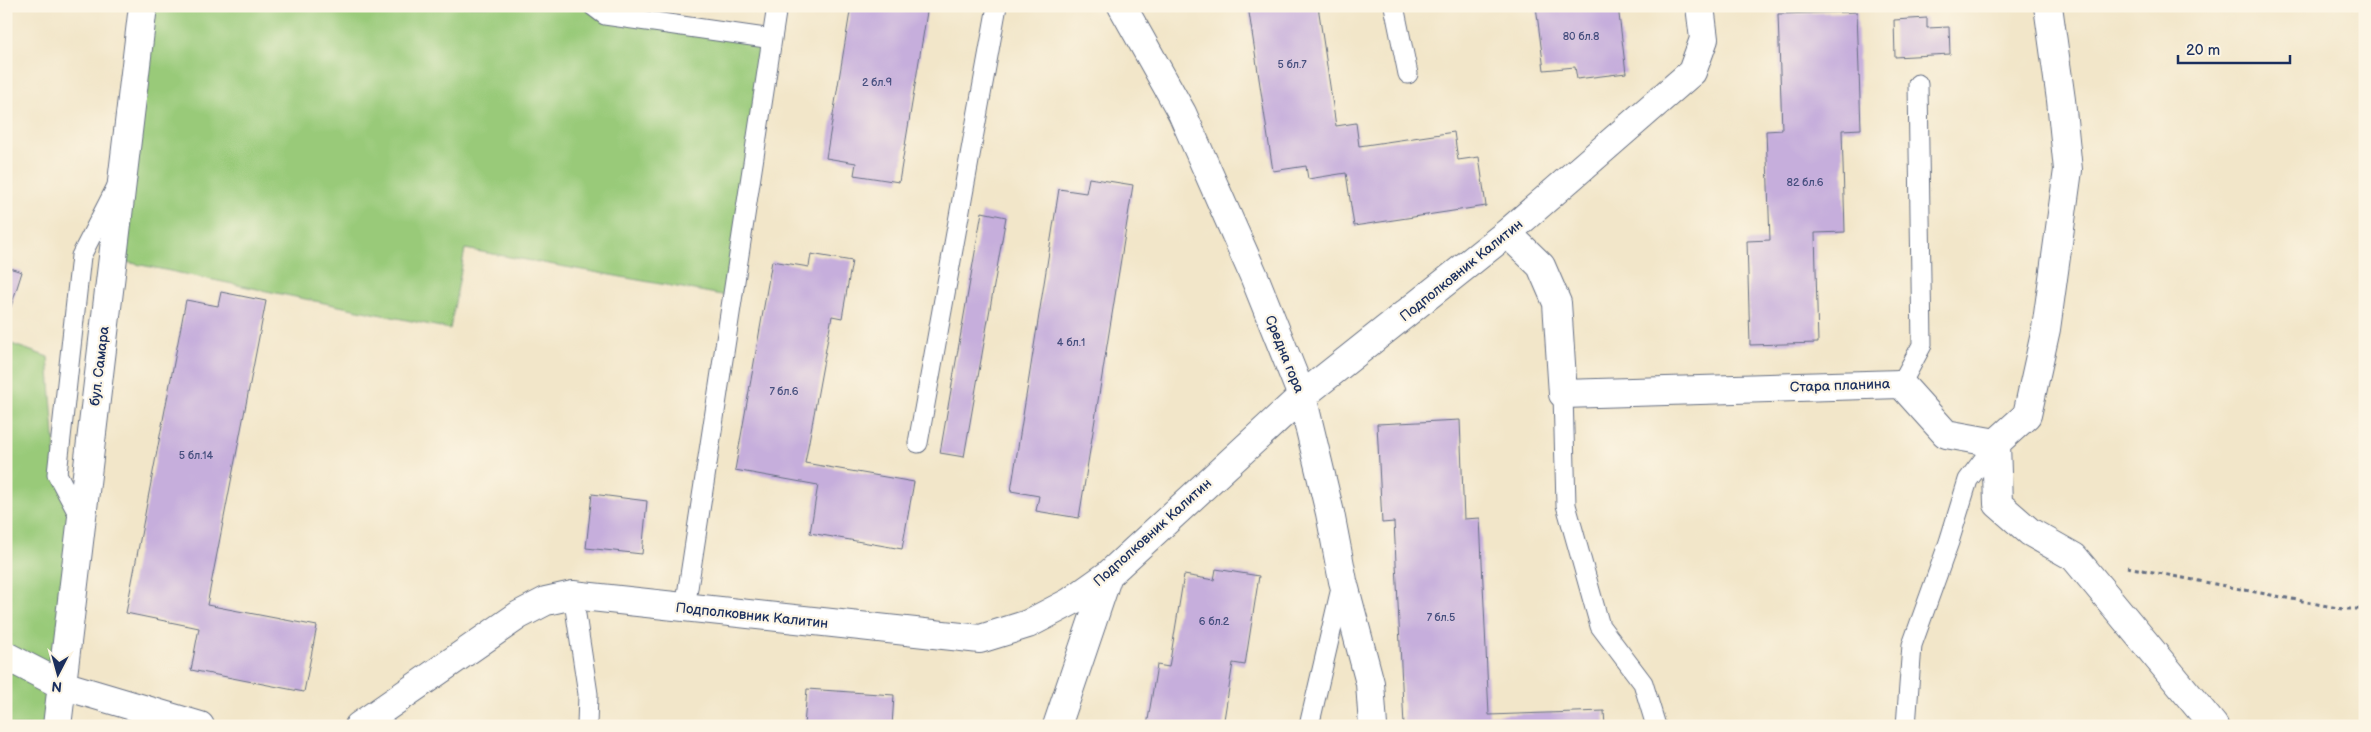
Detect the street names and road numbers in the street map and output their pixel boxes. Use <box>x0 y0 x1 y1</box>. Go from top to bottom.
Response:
street label: Подполковник Калитин <box>1396 216 1526 325</box>
street label: Средна гора <box>1261 313 1308 396</box>
street label: бул. Самара <box>86 325 113 407</box>
street label: Стара планина <box>1790 375 1891 396</box>
street label: Подполковник Калитин <box>1090 475 1215 590</box>
street label: Подполковник Калитин <box>675 599 829 632</box>

